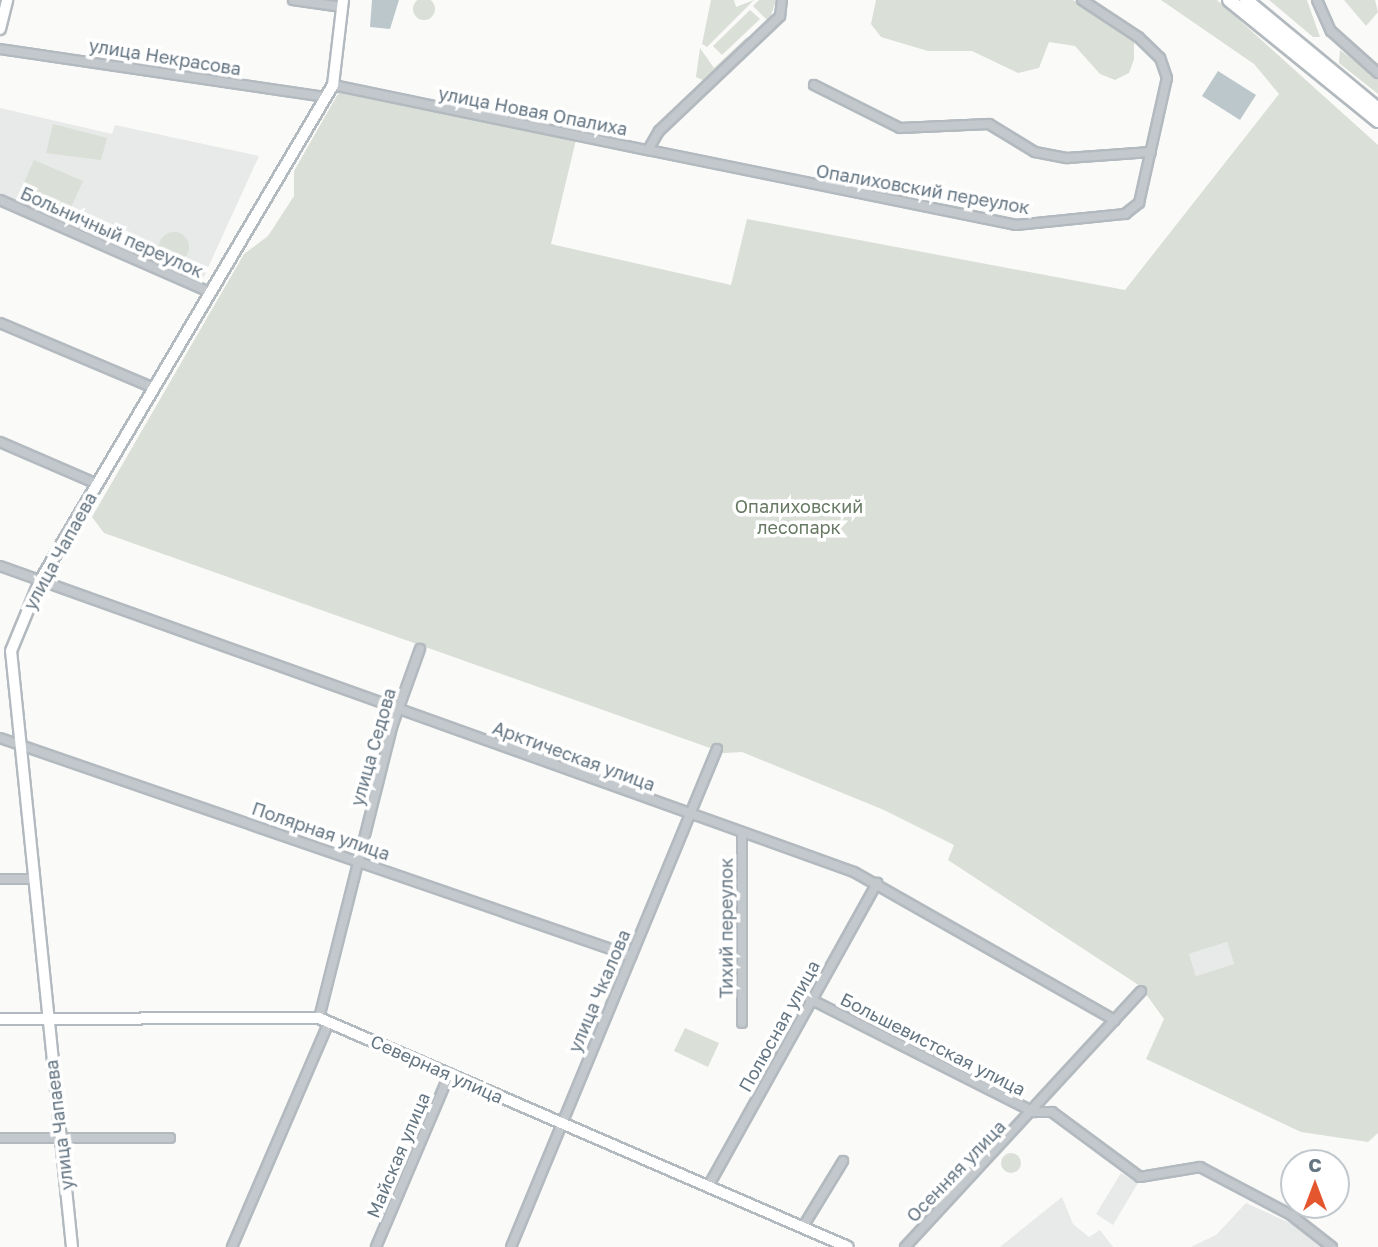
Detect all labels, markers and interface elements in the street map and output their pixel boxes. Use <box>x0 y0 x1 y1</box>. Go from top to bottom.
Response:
street label: улица Некрасова <box>87 34 243 80</box>
street label: улица Новая Опалиха <box>436 82 630 140</box>
street label: Опалиховский переулок <box>814 160 1032 218</box>
street label: Больничный переулок <box>17 182 207 282</box>
street label: улица Чапаева <box>19 488 101 614</box>
park label: Опалиховский лесопарк <box>735 496 863 538</box>
street label: улица Седова <box>346 685 400 809</box>
street label: Арктическая улица <box>490 717 658 795</box>
street label: Полярная улица <box>249 797 393 865</box>
street label: Тихий переулок <box>715 858 737 998</box>
street label: улица Чкалова <box>563 926 635 1056</box>
street label: Полюсная улица <box>734 956 824 1096</box>
street label: Большевистская улица <box>837 988 1029 1100</box>
street label: Северная улица <box>367 1030 507 1108</box>
street label: улица Чапаева <box>40 1059 78 1191</box>
street label: Майская улица <box>362 1089 434 1221</box>
street label: Осенняя улица <box>902 1116 1010 1226</box>
north arrow <box>1280 1149 1350 1219</box>
text: С <box>1308 1153 1322 1176</box>

